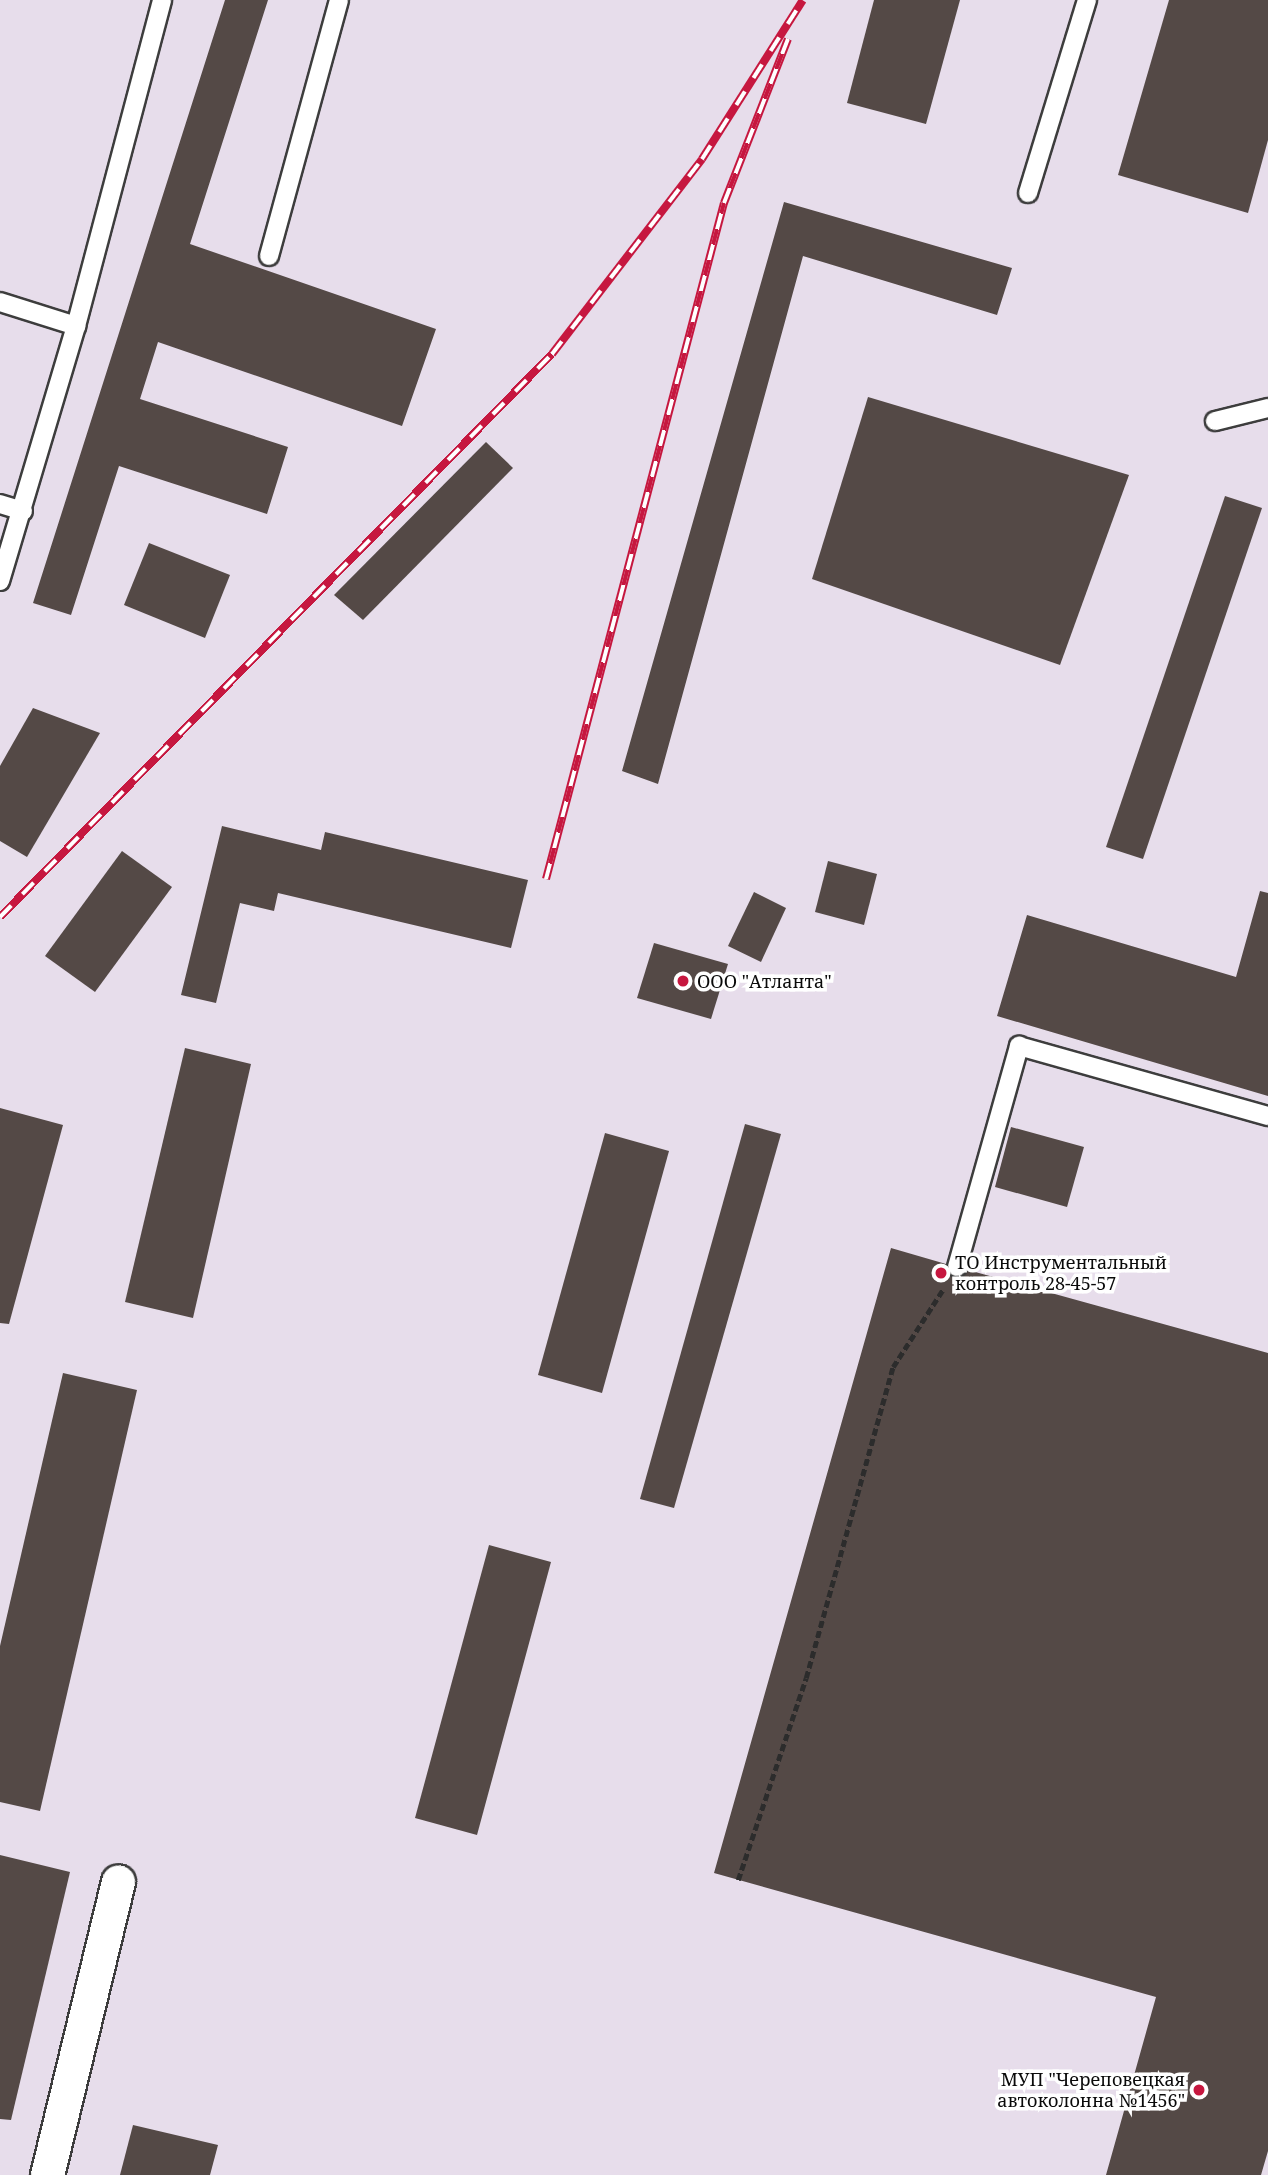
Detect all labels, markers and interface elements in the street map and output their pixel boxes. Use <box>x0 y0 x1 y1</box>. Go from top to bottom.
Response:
place label: ООО "Атланта" <box>697 970 832 992</box>
marker: ООО "Атланта" <box>675 973 691 989</box>
place label: ТО Инструментальный контроль 28-45-57 <box>955 1252 1167 1294</box>
marker: ТО Инструментальный контроль 28-45-57 <box>933 1265 949 1281</box>
place label: МУП "Череповецкая автоколонна №1456" <box>997 2069 1185 2112</box>
marker: МУП "Череповецкая автоколонна №1456" <box>1191 2082 1207 2098</box>

